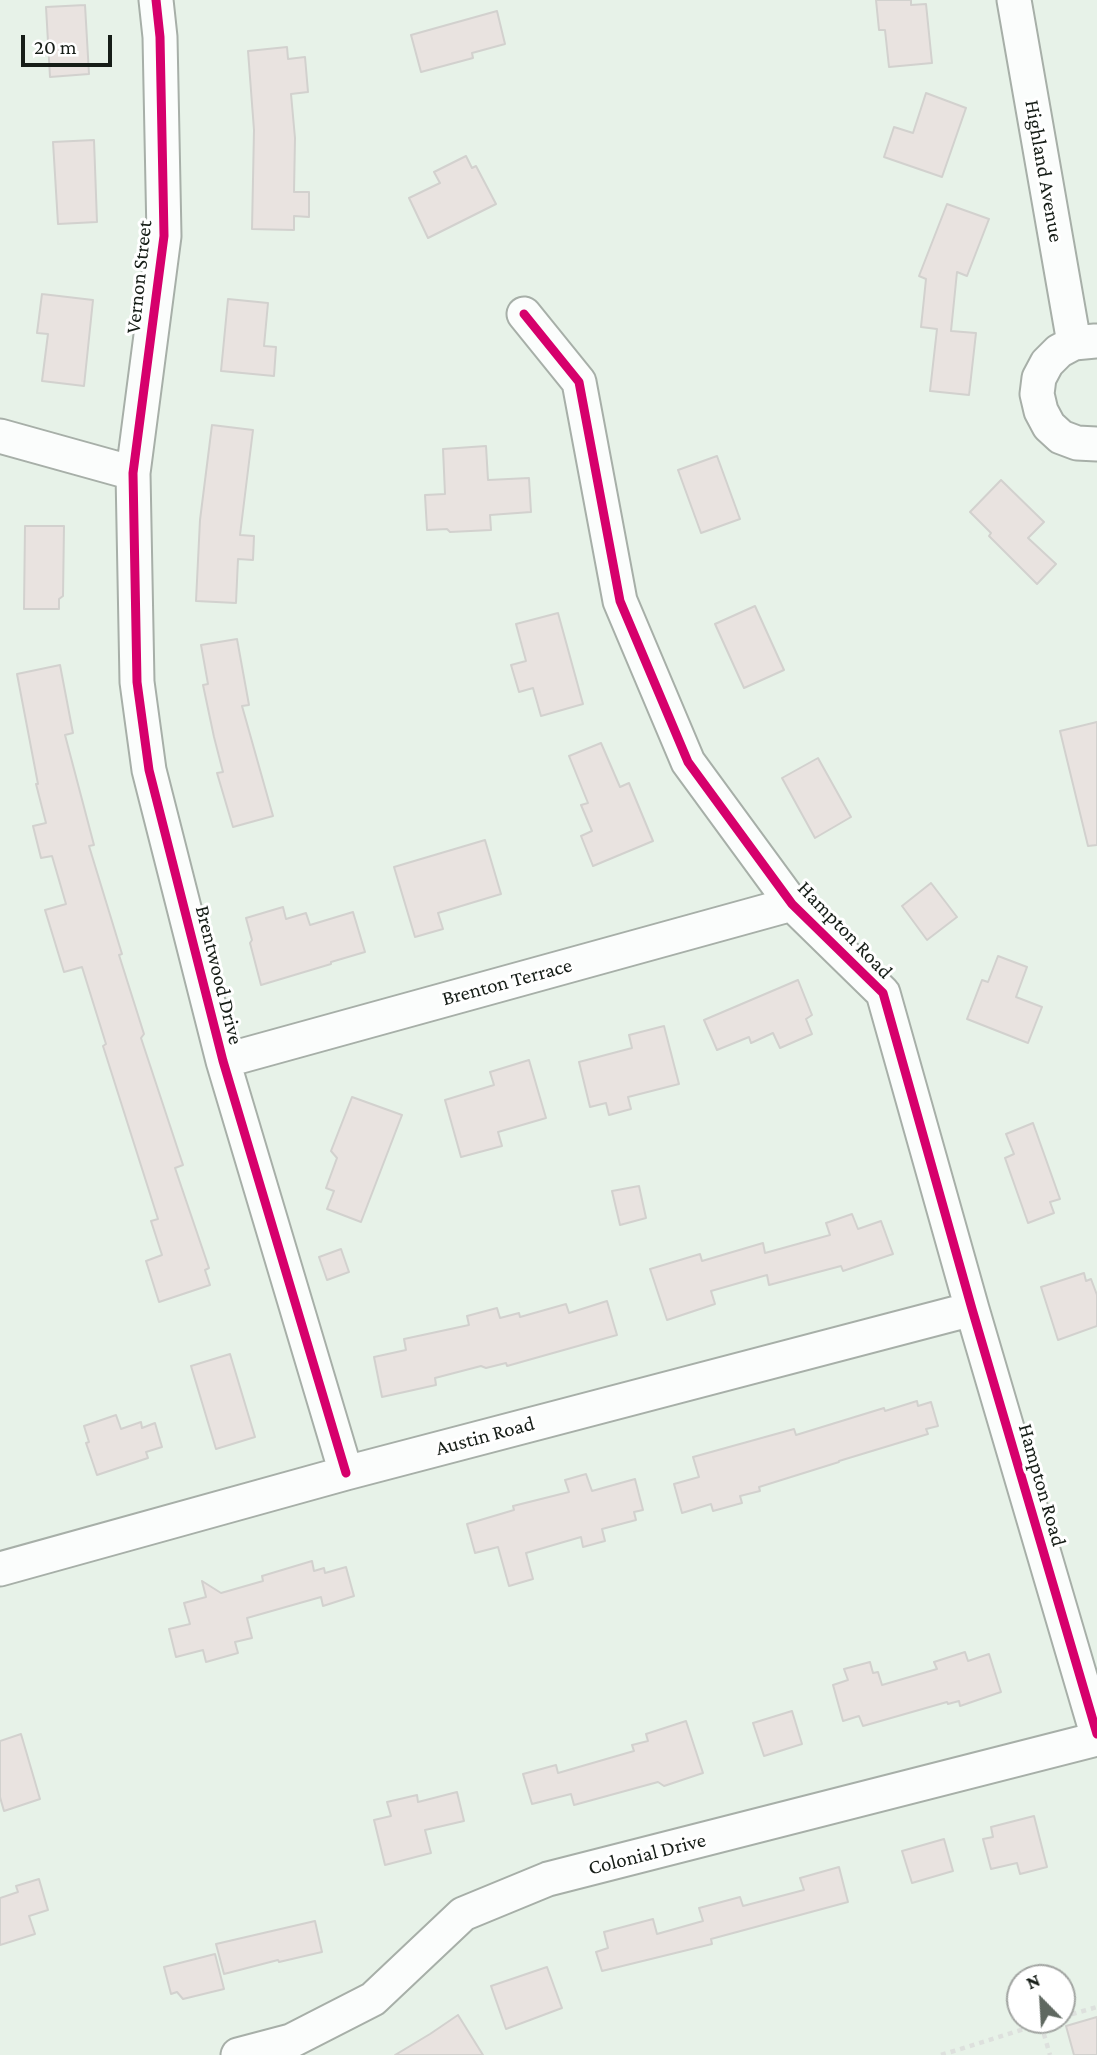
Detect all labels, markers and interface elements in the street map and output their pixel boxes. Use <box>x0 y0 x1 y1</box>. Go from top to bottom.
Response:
scale bar <box>24 21 116 65</box>
text: 20 m <box>34 35 77 59</box>
street label: Highland Avenue <box>1019 98 1069 244</box>
street label: Vernon Street <box>121 219 157 335</box>
street label: Hampton Road <box>792 876 898 984</box>
street label: Brentwood Drive <box>190 903 248 1047</box>
street label: Brenton Terrace <box>439 953 575 1011</box>
street label: Austin Road <box>433 1411 537 1461</box>
street label: Hampton Road <box>1012 1421 1072 1549</box>
street label: Colonial Drive <box>586 1827 708 1881</box>
north arrow <box>1006 1964 1076 2034</box>
text: N <box>1023 1969 1043 1993</box>

